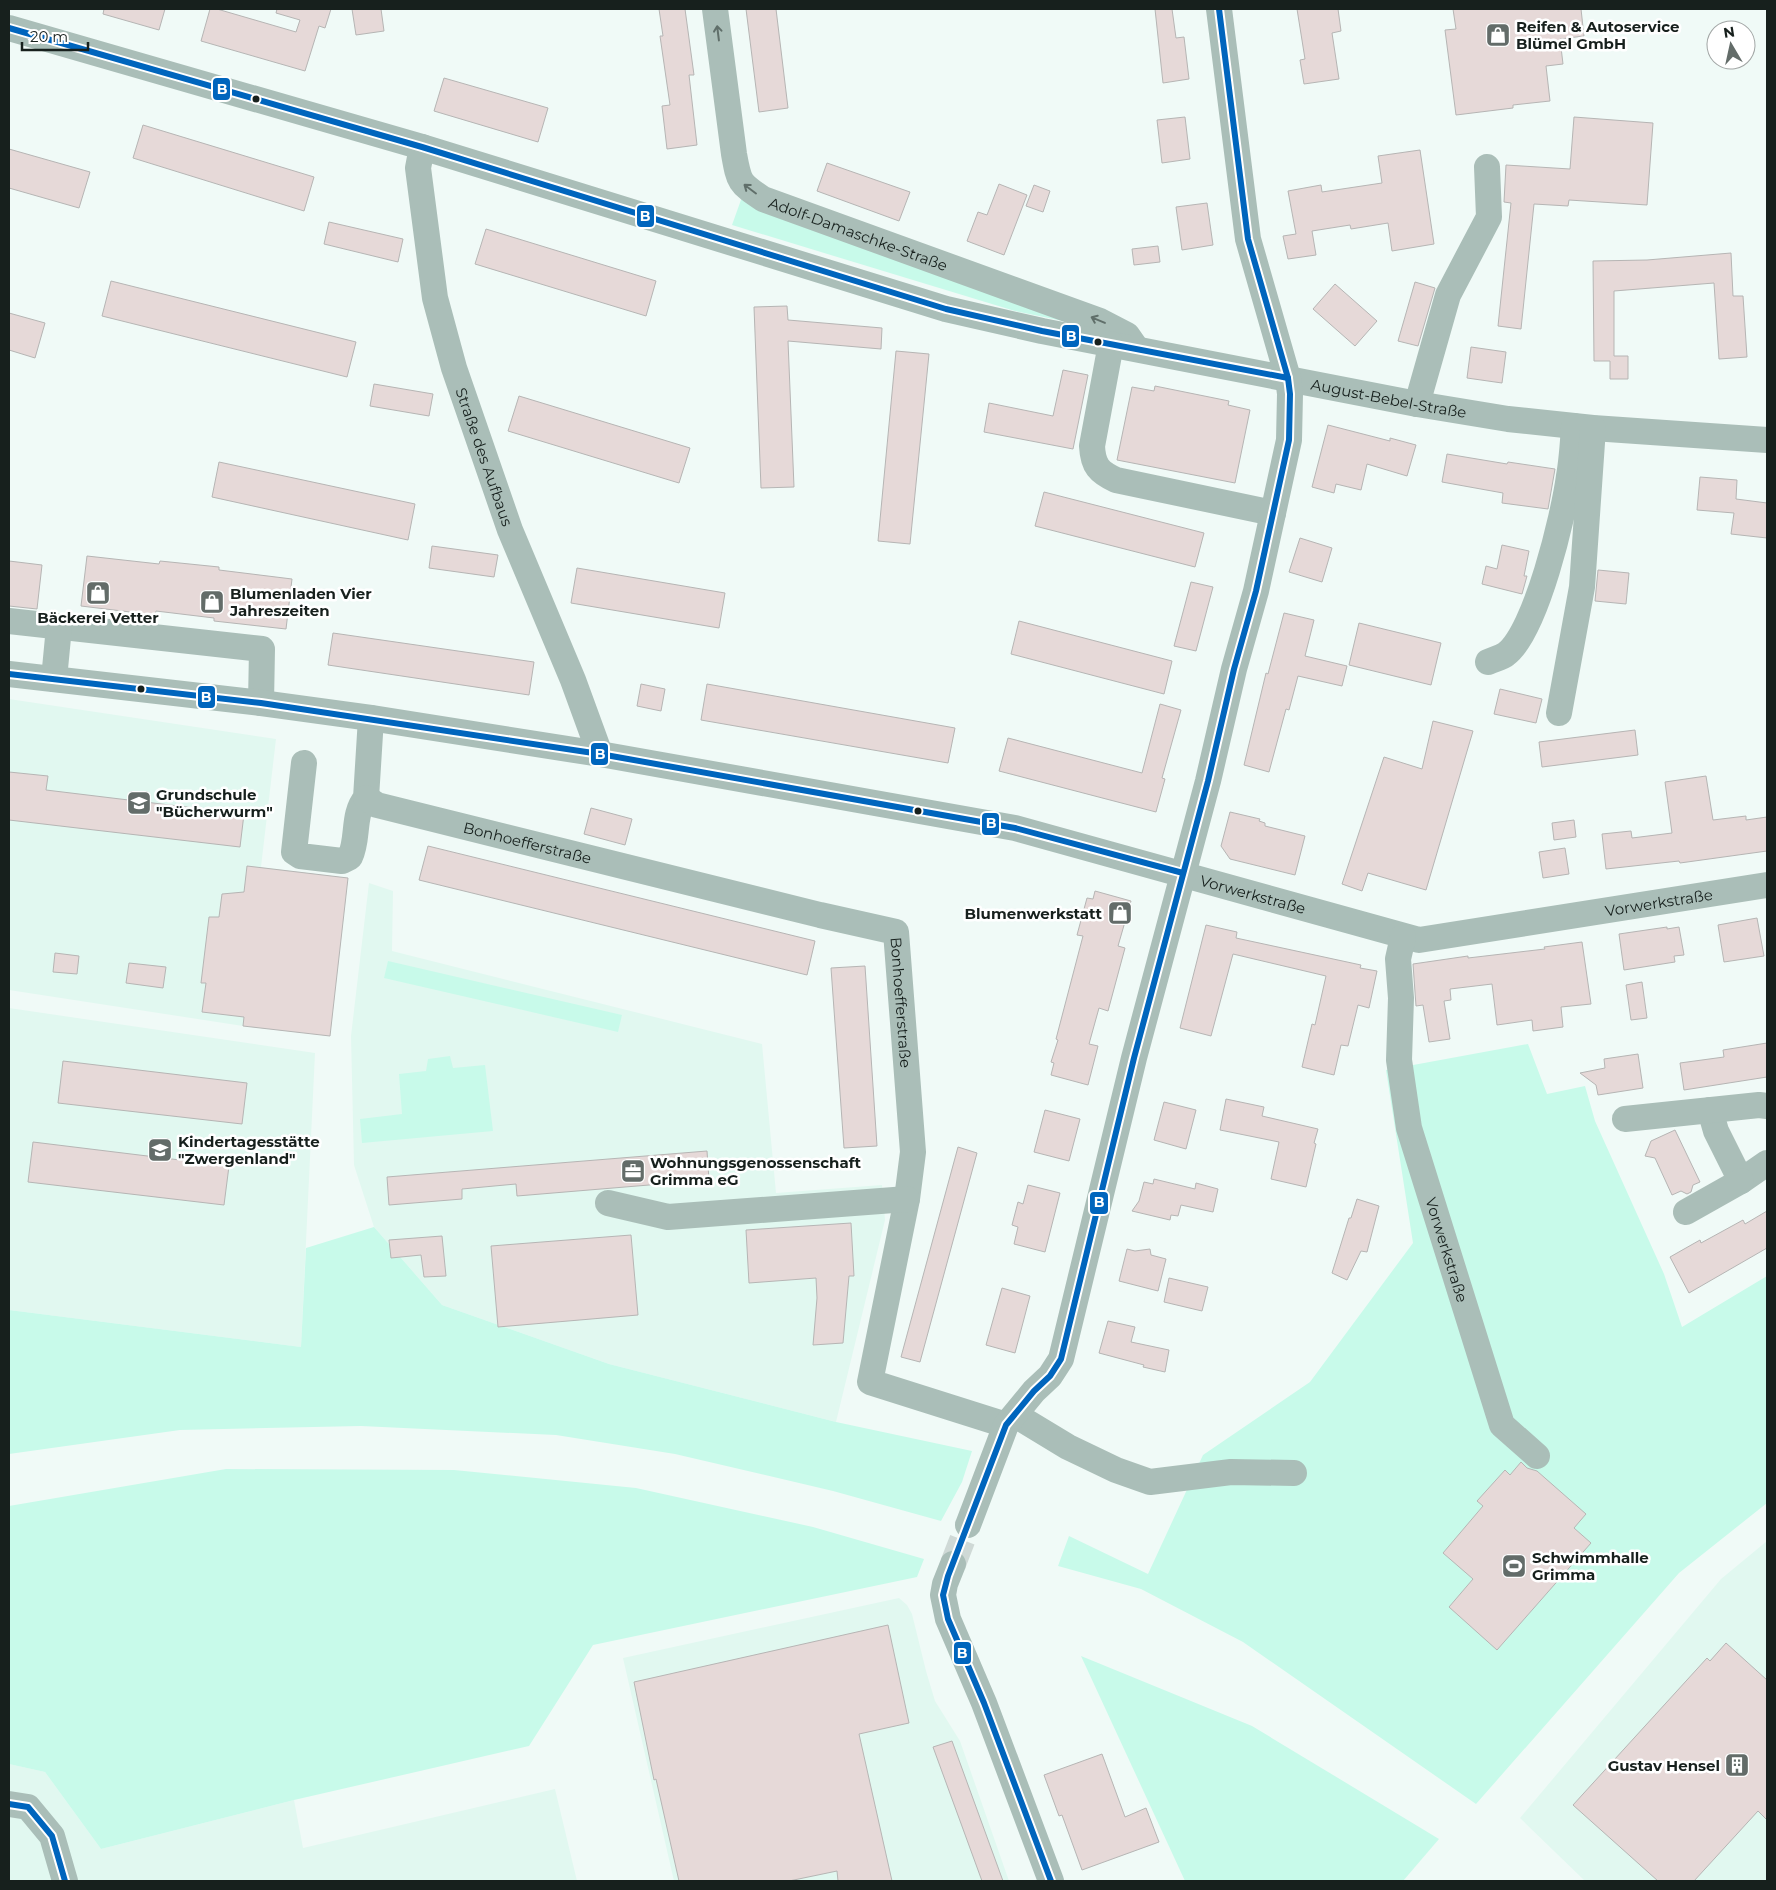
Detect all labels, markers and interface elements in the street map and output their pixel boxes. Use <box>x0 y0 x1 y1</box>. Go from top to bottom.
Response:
place label: Reifen & Autoservice Blümel GmbH <box>1516 17 1680 53</box>
scale bar <box>22 20 89 52</box>
north arrow <box>1706 20 1756 70</box>
shop icon: Reifen & Autoservice Blümel GmbH <box>1485 22 1511 48</box>
text: N <box>1722 22 1736 42</box>
one-way arrow <box>713 25 723 41</box>
text: 20 m <box>30 27 68 46</box>
line badge: B <box>212 77 231 101</box>
text: B <box>217 80 228 98</box>
unlabelled marker <box>251 94 261 104</box>
one-way arrow <box>743 184 757 194</box>
street label: Adolf-Damaschke-Straße <box>766 192 950 275</box>
line badge: B <box>636 204 655 228</box>
text: B <box>640 207 651 225</box>
one-way arrow <box>1091 315 1106 325</box>
line badge: B <box>1061 324 1080 348</box>
text: B <box>1066 327 1077 345</box>
unlabelled marker <box>1093 337 1103 347</box>
street label: August-Bebel-Straße <box>1309 374 1468 422</box>
street label: Straße des Aufbaus <box>452 385 517 529</box>
shop icon: Bäckerei Vetter <box>85 580 111 606</box>
place label: Blumenladen Vier Jahreszeiten <box>229 584 372 620</box>
shop icon: Blumenladen Vier Jahreszeiten <box>199 589 225 615</box>
place label: Bäckerei Vetter <box>37 608 159 627</box>
unlabelled marker <box>136 684 146 694</box>
line badge: B <box>197 685 216 709</box>
text: B <box>201 688 212 706</box>
line badge: B <box>590 742 609 766</box>
text: B <box>595 745 606 763</box>
place label: Grundschule "Bücherwurm" <box>156 785 273 821</box>
school or university icon: Grundschule "Bücherwurm" <box>126 790 152 816</box>
unlabelled marker <box>913 806 923 816</box>
line badge: B <box>981 812 1000 836</box>
text: B <box>986 814 997 832</box>
street label: Bonhoefferstraße <box>461 817 593 867</box>
street label: Vorwerkstraße <box>1198 870 1308 918</box>
street label: Vorwerkstraße <box>1604 884 1714 920</box>
shop icon: Blumenwerkstatt <box>1107 900 1133 926</box>
place label: Blumenwerkstatt <box>965 904 1102 923</box>
street label: Bonhoefferstraße <box>887 936 916 1069</box>
place label: Kindertagesstätte "Zwergenland" <box>178 1132 320 1168</box>
school or university icon: Kindertagesstätte "Zwergenland" <box>147 1137 173 1163</box>
place label: Wohnungsgenossenschaft Grimma eG <box>650 1153 862 1189</box>
office icon: Wohnungsgenossenschaft Grimma eG <box>620 1158 646 1184</box>
line badge: B <box>1089 1191 1109 1215</box>
text: B <box>1094 1193 1105 1211</box>
street label: Vorwerkstraße <box>1422 1195 1472 1304</box>
place label: Schwimmhalle Grimma <box>1532 1548 1649 1584</box>
sports icon: Schwimmhalle Grimma <box>1501 1553 1527 1579</box>
line badge: B <box>953 1641 972 1665</box>
text: B <box>957 1644 968 1662</box>
building icon: Gustav Hensel <box>1724 1752 1750 1778</box>
place label: Gustav Hensel <box>1608 1756 1720 1775</box>

